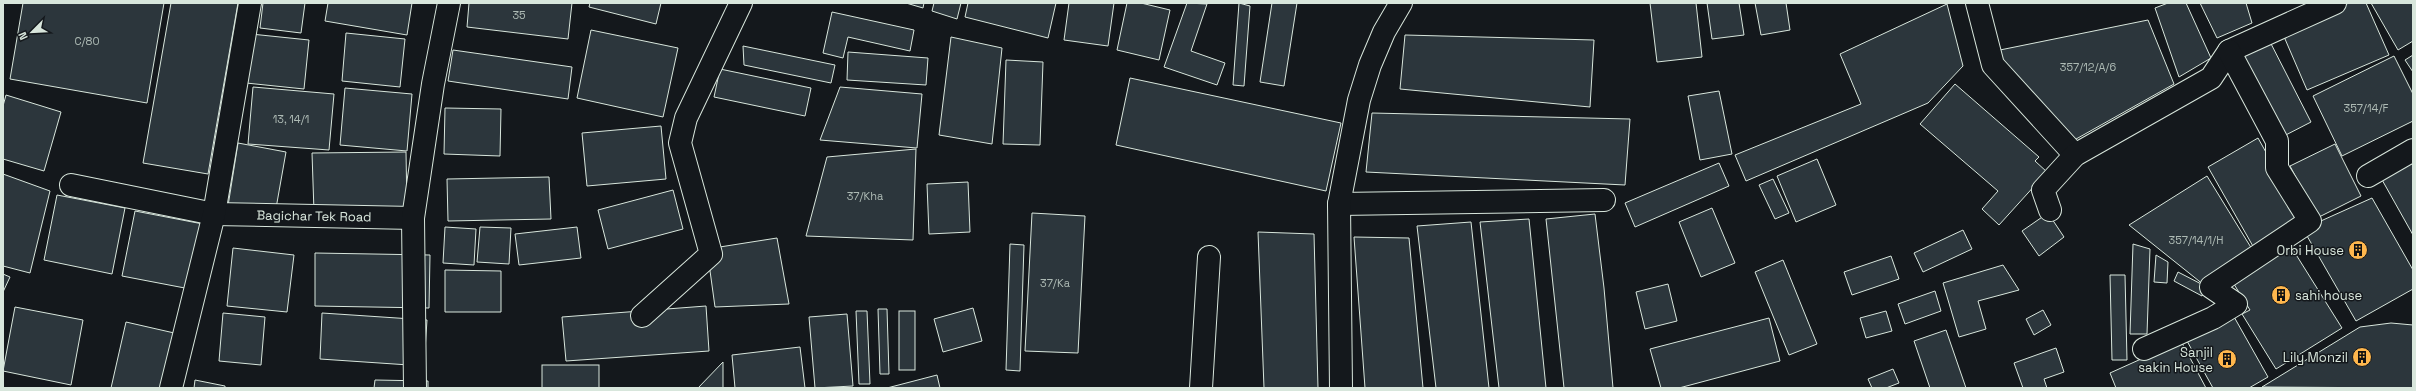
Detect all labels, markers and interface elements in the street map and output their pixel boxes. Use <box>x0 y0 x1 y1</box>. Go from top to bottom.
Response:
house number: 35 <box>512 8 526 22</box>
north arrow <box>12 12 52 52</box>
text: N <box>15 30 31 42</box>
house number: C/80 <box>74 34 100 48</box>
house number: 357/12/A/6 <box>2060 60 2116 74</box>
house number: 357/14/F <box>2344 101 2388 115</box>
house number: 13, 14/1 <box>273 112 309 126</box>
house number: 37/Kha <box>847 189 884 203</box>
street label: Bagichar Tek Road <box>256 206 372 226</box>
house number: 357/14/1/H <box>2169 233 2223 247</box>
building icon: Orbi House <box>2347 239 2369 261</box>
place label: Orbi House <box>2276 242 2344 259</box>
house number: 37/Ka <box>1040 276 1071 290</box>
building icon: sahi house <box>2270 284 2292 306</box>
place label: sahi house <box>2295 287 2362 304</box>
place label: Sanjil sakin House <box>2138 344 2213 376</box>
building icon: Lily Monzil <box>2351 346 2373 368</box>
building icon: Sanjil sakin House <box>2216 348 2238 370</box>
place label: Lily Monzil <box>2283 349 2348 366</box>

